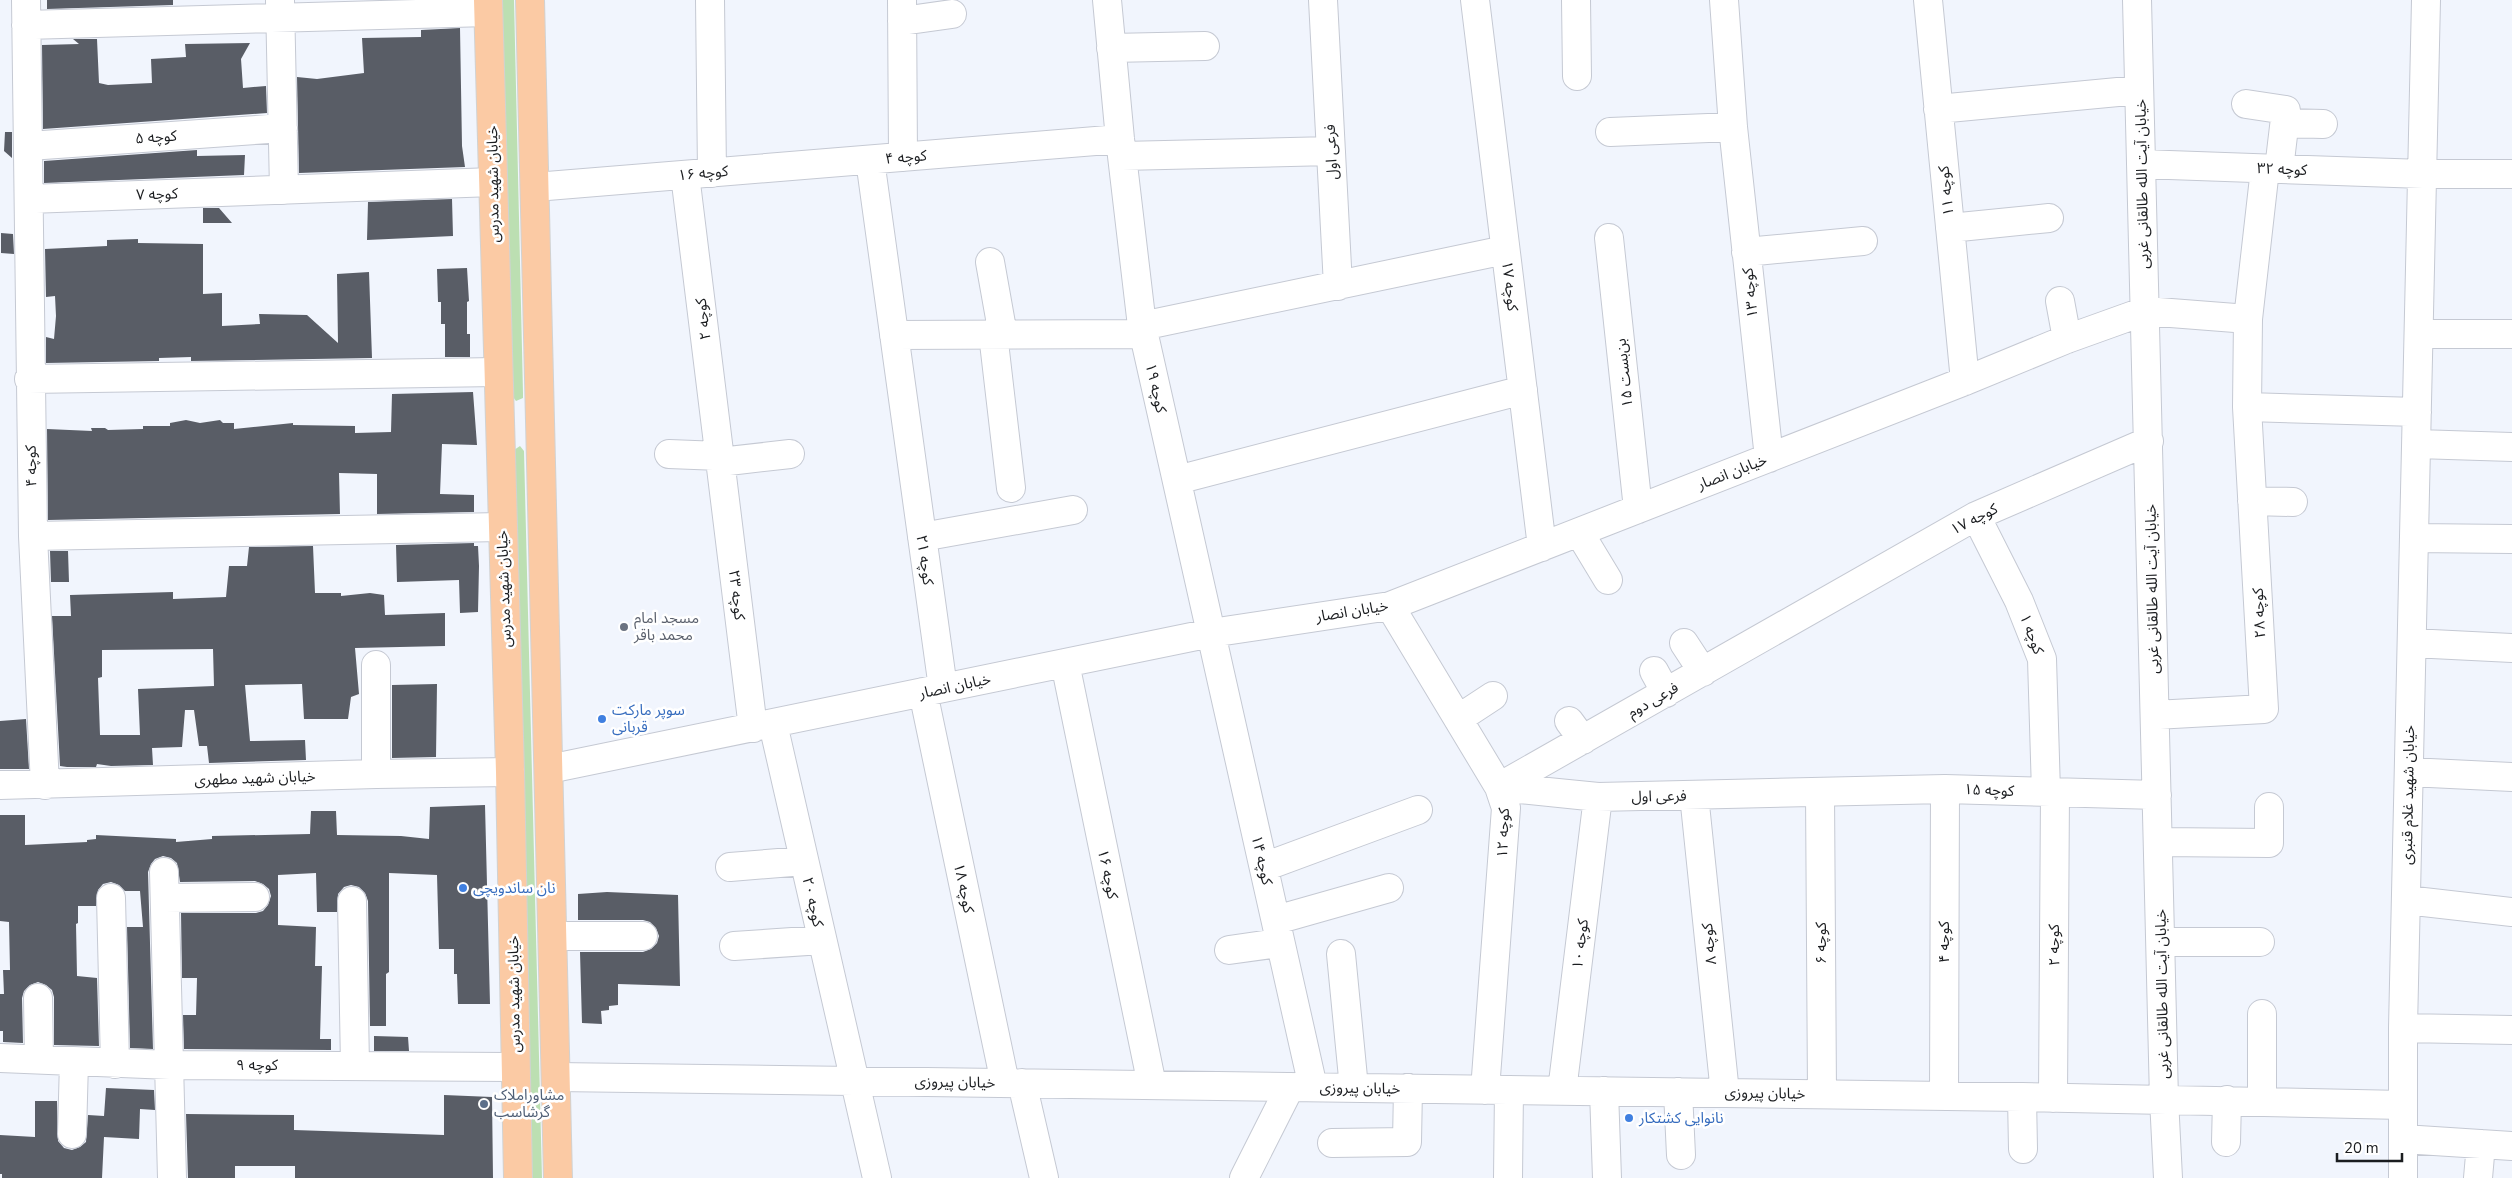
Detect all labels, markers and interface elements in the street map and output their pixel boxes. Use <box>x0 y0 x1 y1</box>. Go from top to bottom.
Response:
street label: خیابان آیت الله طالقانی غربی <box>2131 99 2153 269</box>
street label: فرعی اول <box>1320 124 1342 180</box>
street label: خیابان شهید مدرس <box>482 125 504 243</box>
street label: کوچه ۵ <box>134 126 178 148</box>
street label: کوچه ۴ <box>884 145 929 169</box>
street label: کوچه ۳۲ <box>2256 158 2308 180</box>
street label: کوچه ۱۶ <box>677 161 730 185</box>
street label: کوچه ۱۱ <box>1933 164 1959 217</box>
street label: کوچه ۷ <box>136 183 179 205</box>
street label: کوچه ۱۷ <box>1497 260 1523 313</box>
street label: کوچه ۱۳ <box>1737 266 1763 319</box>
street label: کوچه ۲ <box>690 296 716 341</box>
street label: بن‌بست ۱۵ <box>1610 338 1638 408</box>
street label: کوچه ۱۹ <box>1141 361 1172 416</box>
street label: کوچه ۴ <box>21 444 41 487</box>
street label: خیابان انصار <box>1693 450 1770 495</box>
street label: کوچه ۱۷ <box>1947 498 2002 539</box>
street label: خیابان آیت الله طالقانی غربی <box>2141 504 2163 674</box>
street label: خیابان شهید مدرس <box>492 530 516 648</box>
street label: کوچه ۲۱ <box>912 534 939 587</box>
street label: کوچه ۲۳ <box>724 569 750 622</box>
street label: کوچه ۲۸ <box>2248 586 2270 639</box>
street label: خیابان انصار <box>1313 595 1390 627</box>
place label: مسجد امام محمد باقر <box>633 608 699 645</box>
street label: کوچه ۱ <box>2015 611 2049 658</box>
marker: مسجد امام محمد باقر <box>618 621 630 633</box>
street label: خیابان انصار <box>916 669 993 704</box>
street label: فرعی دوم <box>1624 677 1683 723</box>
place label: سوپر مارکت قربانی <box>612 700 685 737</box>
marker: سوپر مارکت قربانی <box>596 713 608 725</box>
street label: خیابان شهید غلام قنبری <box>2397 725 2420 865</box>
street label: خیابان شهید مطهری <box>194 766 316 790</box>
street label: کوچه ۱۵ <box>1963 779 2015 801</box>
street label: فرعی اول <box>1631 786 1687 806</box>
street label: کوچه ۱۲ <box>1492 807 1514 859</box>
street label: کوچه ۱۴ <box>1247 833 1278 888</box>
street label: کوچه ۱۶ <box>1093 847 1123 902</box>
street label: کوچه ۱۸ <box>949 861 979 916</box>
street label: کوچه ۲۰ <box>798 875 829 930</box>
place label: نان ساندویچی <box>473 878 555 898</box>
marker: نان ساندویچی <box>457 882 469 894</box>
street label: خیابان آیت الله طالقانی غربی <box>2151 909 2173 1079</box>
street label: کوچه ۱۰ <box>1567 917 1593 970</box>
street label: کوچه ۴ <box>1934 920 1954 963</box>
street label: کوچه ۸ <box>1697 921 1721 966</box>
street label: کوچه ۶ <box>1811 921 1831 964</box>
street label: کوچه ۲ <box>2044 923 2064 966</box>
street label: خیابان شهید مدرس <box>503 935 525 1053</box>
street label: کوچه ۹ <box>236 1055 279 1075</box>
street label: خیابان پیروزی <box>914 1071 996 1093</box>
street label: خیابان پیروزی <box>1319 1077 1401 1099</box>
street label: خیابان پیروزی <box>1724 1082 1806 1104</box>
place label: مشاوراملاک گرشاسب <box>494 1085 564 1122</box>
marker: مشاوراملاک گرشاسب <box>478 1098 490 1110</box>
place label: نانوایی کشتکار <box>1638 1108 1723 1128</box>
marker: نانوایی کشتکار <box>1623 1112 1635 1124</box>
scale bar <box>2337 1130 2402 1162</box>
text: 20 m <box>2344 1138 2379 1158</box>

